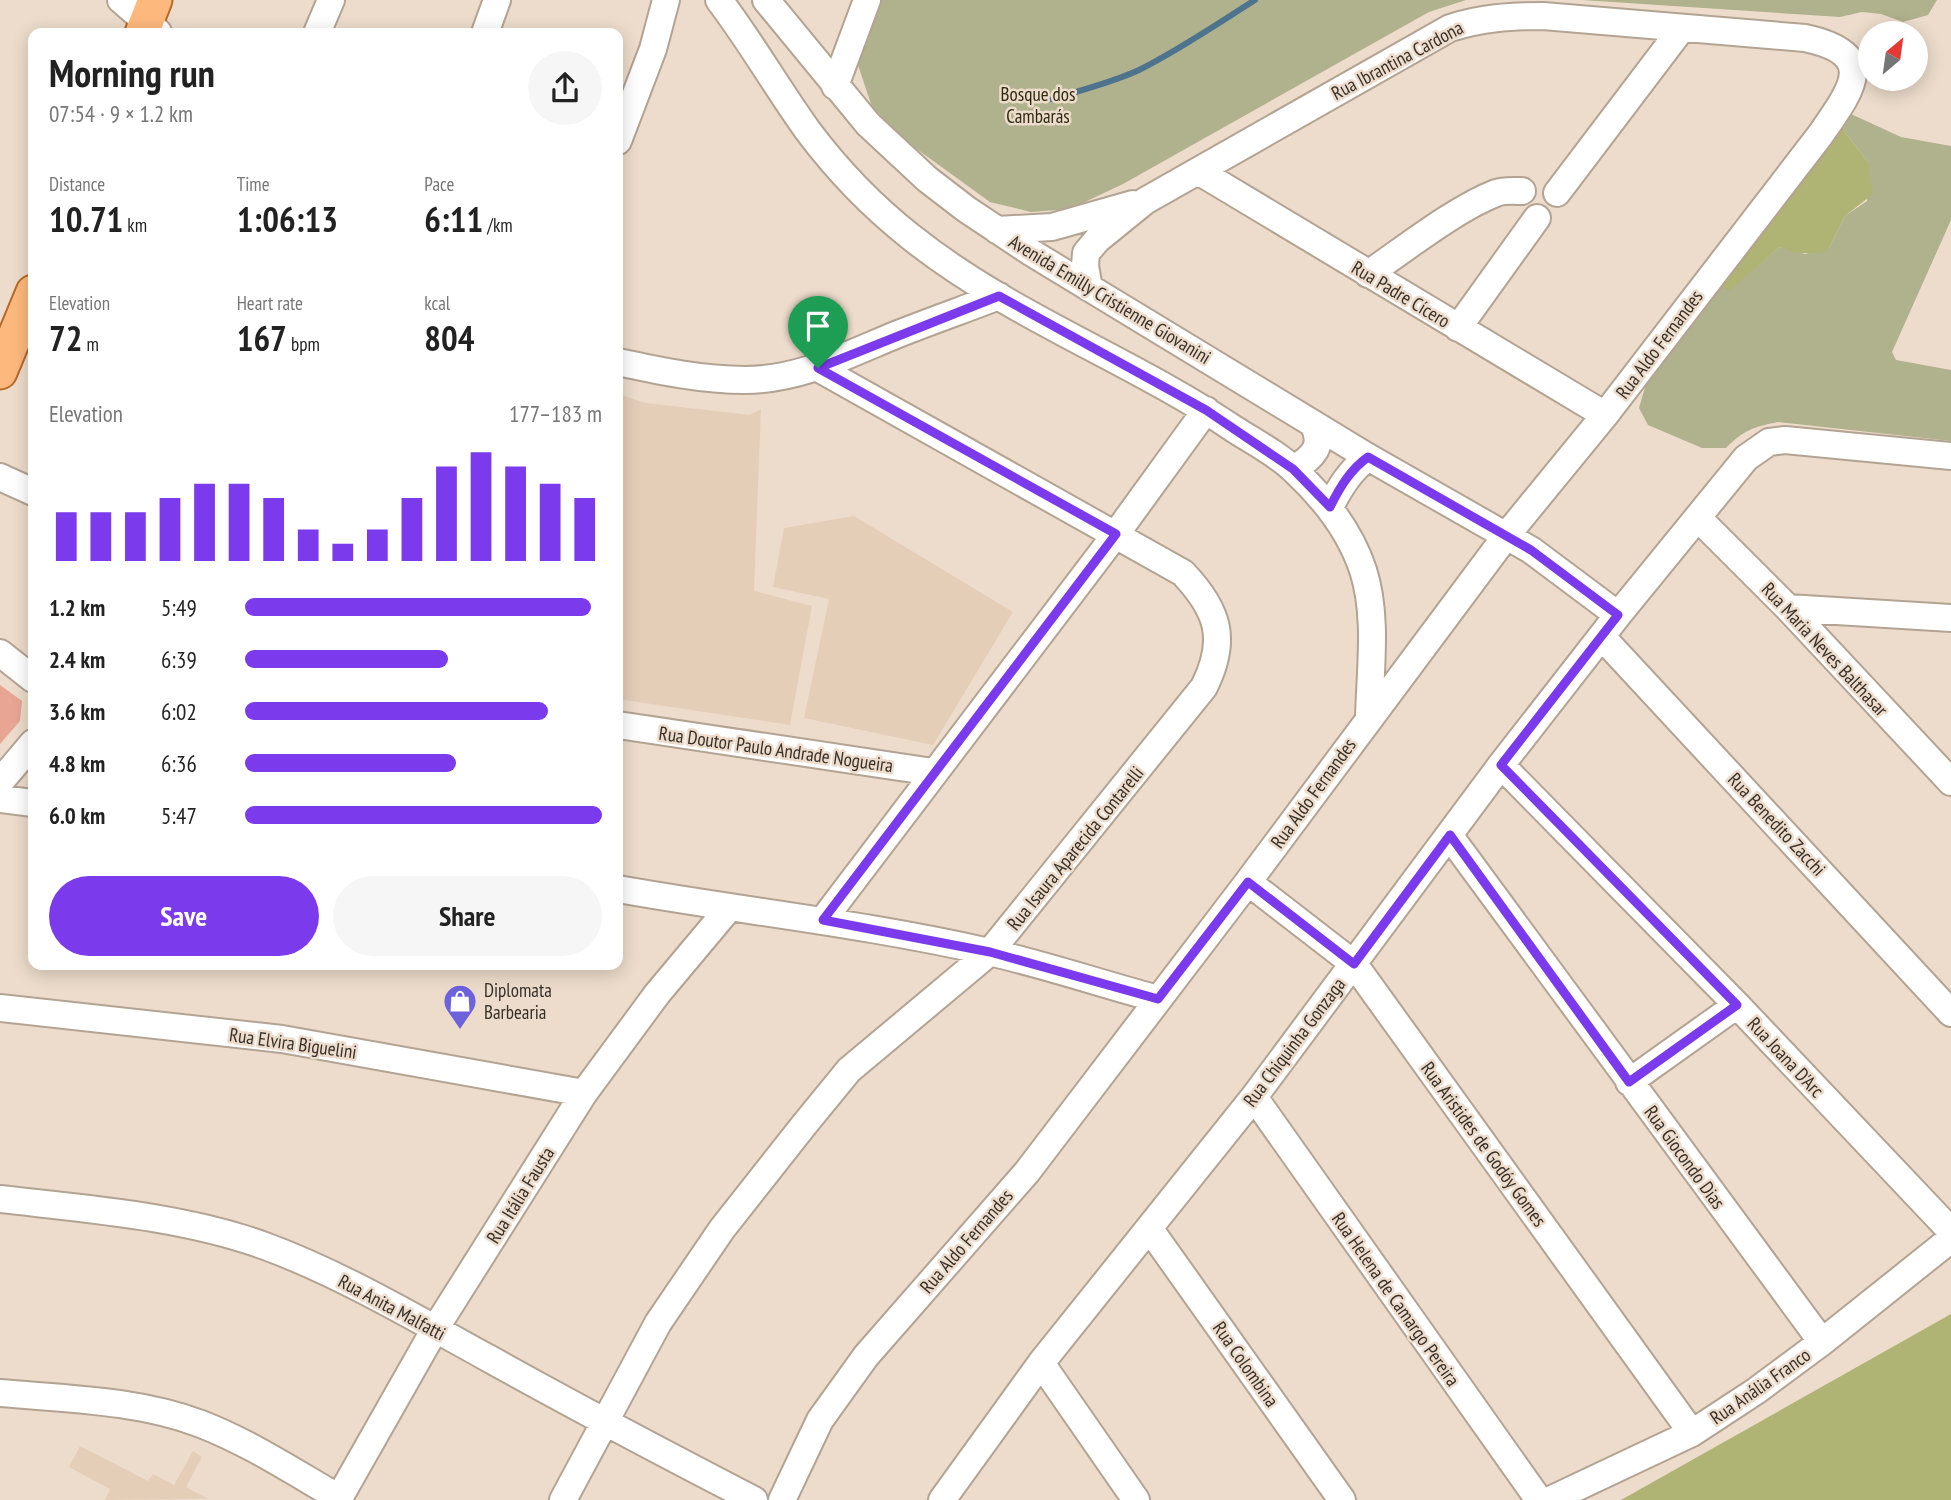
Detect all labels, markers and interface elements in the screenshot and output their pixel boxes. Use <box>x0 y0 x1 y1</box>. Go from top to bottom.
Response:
street label: Rua Ibrantina Cardona <box>1327 15 1467 105</box>
north arrow <box>1858 21 1928 91</box>
map controls <box>1858 21 1928 91</box>
text: Morning run <box>49 48 215 97</box>
button: share <box>528 51 602 125</box>
park label: Bosque dos Cambarás <box>1001 82 1075 128</box>
text: 07:54 · 9 × 1.2 km <box>49 99 193 128</box>
text: Distance <box>49 172 105 196</box>
text: Time <box>237 172 270 196</box>
text: Pace <box>424 172 454 196</box>
text: 10.71 <box>49 196 123 242</box>
text: 1:06:13 <box>237 196 338 242</box>
text: 6:11 <box>424 196 483 242</box>
text: km <box>123 213 147 237</box>
text: /km <box>483 213 513 237</box>
street label: Avenida Emilly Cristienne Giovanini <box>1005 229 1215 369</box>
street label: Rua Padre Cícero <box>1347 255 1455 333</box>
street label: Rua Aldo Fernandes <box>1610 285 1708 403</box>
text: Elevation <box>49 291 110 315</box>
text: Heart rate <box>237 291 303 315</box>
text: kcal <box>424 291 450 315</box>
pin <box>788 296 848 368</box>
icon: arrive <box>799 307 837 345</box>
text: 72 <box>49 315 82 361</box>
text: 167 <box>237 315 287 361</box>
text: 804 <box>424 315 475 361</box>
text: m <box>82 332 99 356</box>
text: bpm <box>287 332 320 356</box>
text: Elevation <box>49 399 123 428</box>
text: 177–183 m <box>509 399 602 428</box>
street label: Rua Maria Neves Balthasar <box>1757 577 1894 722</box>
text: 1.2 km <box>49 593 105 622</box>
text: 5:49 <box>161 593 197 622</box>
text: 2.4 km <box>49 645 105 674</box>
text: 6:39 <box>161 645 197 674</box>
text: 3.6 km <box>49 697 105 726</box>
text: 6:02 <box>161 697 197 726</box>
street label: Rua Doutor Paulo Andrade Nogueira <box>657 721 895 777</box>
street label: Rua Aldo Fernandes <box>1265 733 1361 853</box>
text: 4.8 km <box>49 749 105 778</box>
text: 6:36 <box>161 749 197 778</box>
street label: Rua Isaura Aparecida Contarelli <box>1001 761 1149 935</box>
street label: Rua Benedito Zacchi <box>1723 767 1831 881</box>
text: 6.0 km <box>49 801 105 830</box>
text: 5:47 <box>161 801 197 830</box>
button: Save <box>49 876 319 956</box>
button: Share <box>333 876 602 956</box>
street label: Rua Chiquinha Gonzaga <box>1238 973 1350 1111</box>
place label: Diplomata Barbearia <box>484 978 552 1024</box>
shop icon: Diplomata Barbearia <box>441 982 479 1031</box>
street label: Rua Joana D'Arc <box>1743 1012 1829 1102</box>
street label: Rua Elvira Biguelini <box>228 1022 358 1064</box>
street label: Rua Aristides de Godóy Gomes <box>1416 1057 1552 1231</box>
street label: Rua Giocondo Dias <box>1639 1100 1731 1214</box>
street label: Rua Itália Fausta <box>481 1142 559 1248</box>
street label: Rua Aldo Fernandes <box>914 1184 1018 1298</box>
street label: Rua Helena de Camargo Pereira <box>1327 1207 1465 1391</box>
street label: Rua Anita Malfatti <box>334 1269 450 1345</box>
street label: Rua Colombina <box>1208 1317 1284 1411</box>
street label: Rua Anália Franco <box>1705 1343 1815 1429</box>

